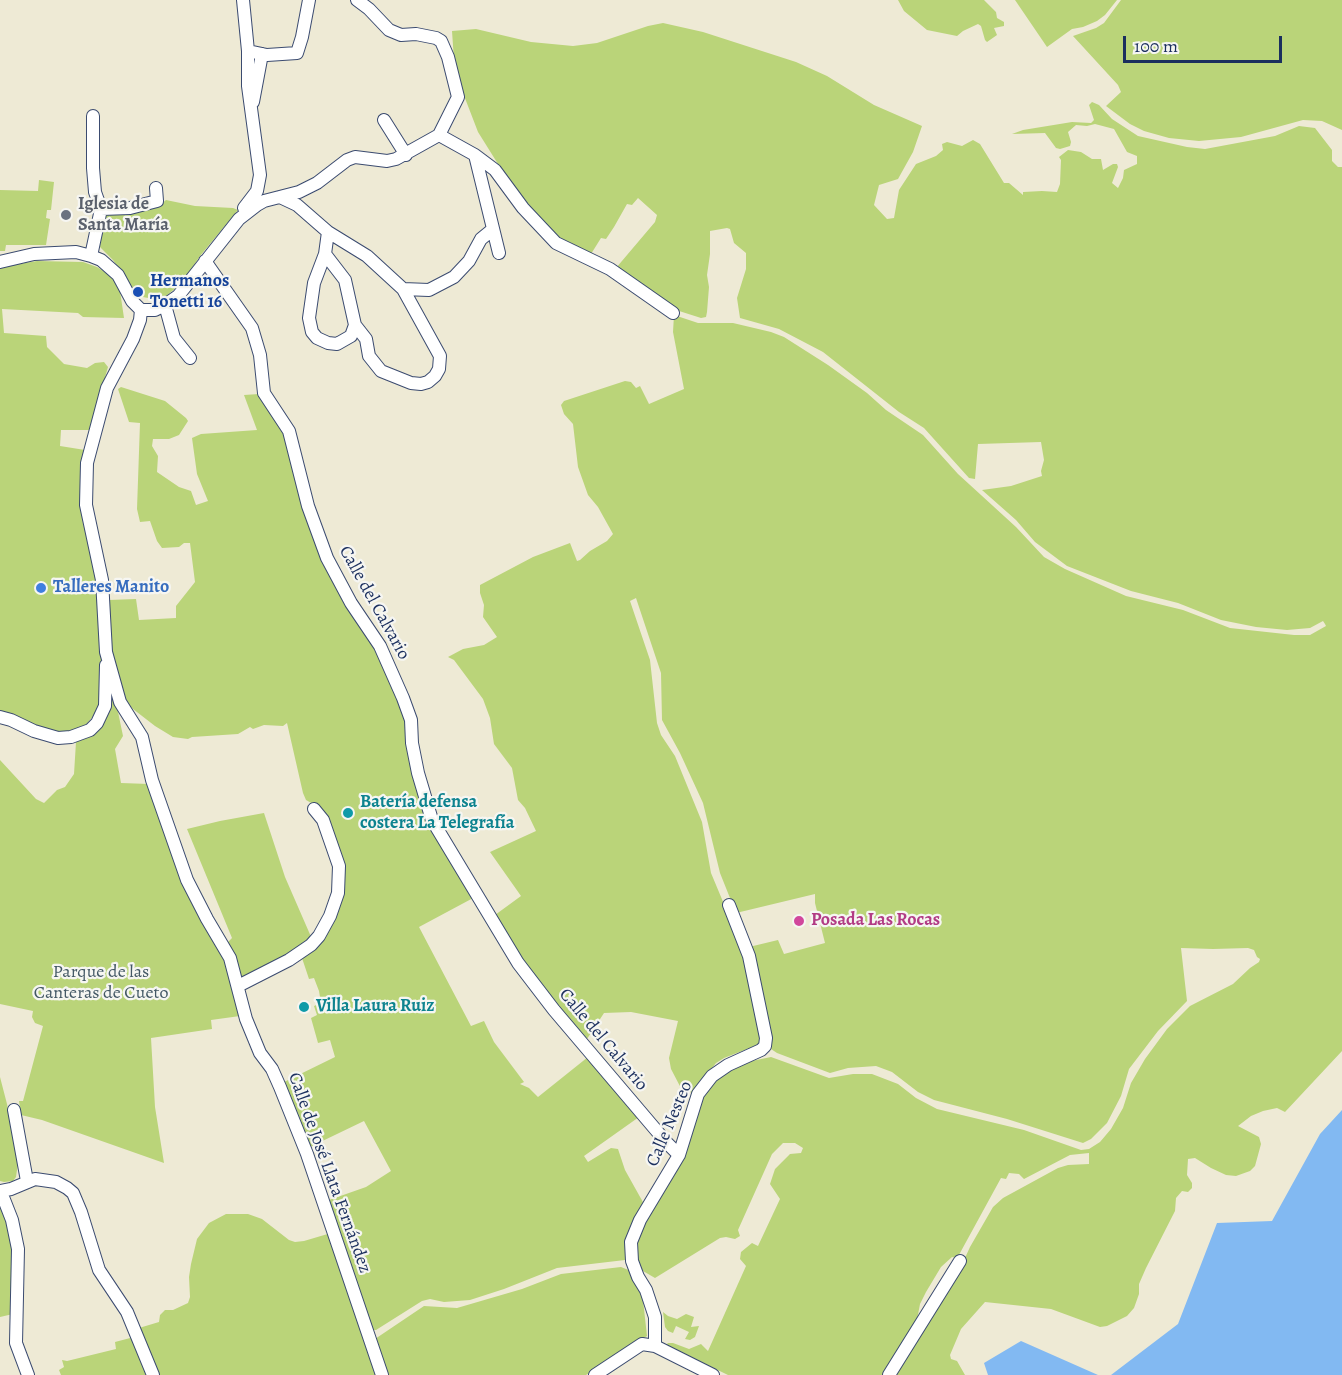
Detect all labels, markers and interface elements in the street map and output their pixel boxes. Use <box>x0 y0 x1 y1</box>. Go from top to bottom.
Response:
scale bar <box>1126 24 1285 62</box>
text: 100 m <box>1134 34 1178 58</box>
place label: Iglesia de Santa María <box>78 194 169 236</box>
marker: Iglesia de Santa María <box>59 208 73 222</box>
place label: Hermanos Tonetti 16 <box>150 271 229 314</box>
marker: Hermanos Tonetti 16 <box>131 285 145 299</box>
street label: Calle del Calvario <box>334 542 414 664</box>
place label: Talleres Manito <box>53 577 169 599</box>
marker: Talleres Manito <box>34 581 48 595</box>
place label: Batería defensa costera La Telegrafía <box>360 792 514 834</box>
marker: Batería defensa costera La Telegrafía <box>341 806 355 820</box>
place label: Posada Las Rocas <box>811 910 940 932</box>
marker: Posada Las Rocas <box>792 914 806 928</box>
park label: Parque de las Canteras de Cueto <box>34 962 168 1004</box>
street label: Calle del Calvario <box>554 984 652 1096</box>
place label: Villa Laura Ruiz <box>316 996 435 1018</box>
marker: Villa Laura Ruiz <box>297 1000 311 1014</box>
street label: Calle de José Llata Fernández <box>283 1070 375 1276</box>
street label: Calle Nesteo <box>642 1078 698 1170</box>

